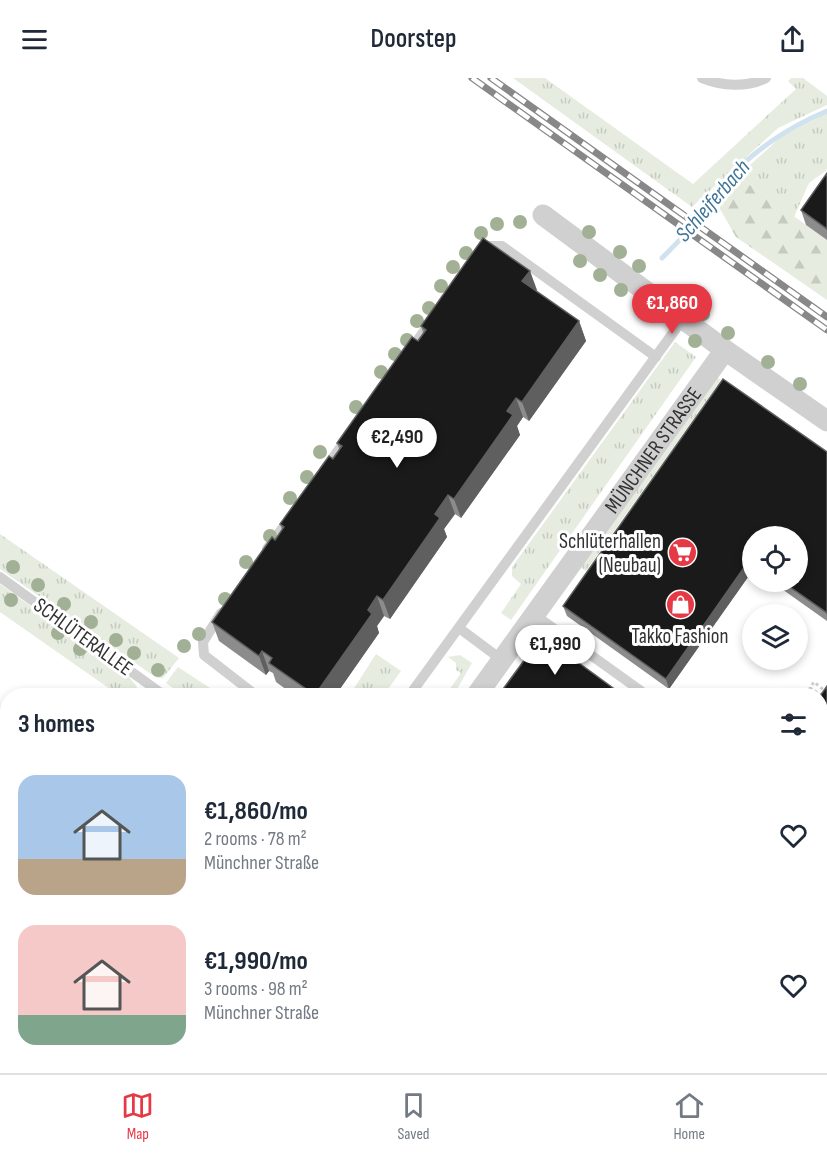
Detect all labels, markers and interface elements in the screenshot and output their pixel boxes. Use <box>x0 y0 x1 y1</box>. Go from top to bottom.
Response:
icon: menu <box>18 23 51 56</box>
text: Doorstep <box>371 23 456 55</box>
icon: share <box>776 23 809 56</box>
water label: Schleiferbach <box>670 154 756 248</box>
pin: €1,860 <box>623 284 721 335</box>
text: €1,860 <box>646 291 698 315</box>
street label: MÜNCHNER STRASSE <box>599 382 707 518</box>
pin: €2,490 <box>348 418 446 469</box>
text: €2,490 <box>371 425 423 449</box>
map controls <box>742 526 808 670</box>
button: locate <box>742 526 808 592</box>
place label: Schlüterhallen (Neubau) <box>559 529 661 578</box>
supermarket icon: Schlüterhallen (Neubau) <box>666 537 698 569</box>
shop icon: Takko Fashion <box>664 589 696 621</box>
street label: SCHLÜTERALLEE <box>29 593 137 681</box>
button: layers <box>742 604 808 670</box>
place label: Takko Fashion <box>632 624 728 649</box>
pin: €1,990 <box>506 625 604 676</box>
text: €1,990 <box>529 632 581 656</box>
icon: filters <box>777 708 810 741</box>
text: 3 homes <box>18 709 95 740</box>
text: €1,860/mo <box>204 796 308 827</box>
icon: home <box>66 799 138 871</box>
icon: heart <box>777 819 810 852</box>
text: 2 rooms · 78 m² <box>204 827 307 851</box>
text: Münchner Straße <box>204 851 319 875</box>
text: €1,990/mo <box>204 946 308 977</box>
icon: home <box>66 949 138 1021</box>
icon: heart <box>777 969 810 1002</box>
text: 3 rooms · 98 m² <box>204 977 308 1001</box>
text: Münchner Straße <box>204 1001 319 1025</box>
tab: Map <box>121 1089 154 1144</box>
tab: Saved <box>397 1089 430 1144</box>
tab: Home <box>673 1089 706 1144</box>

